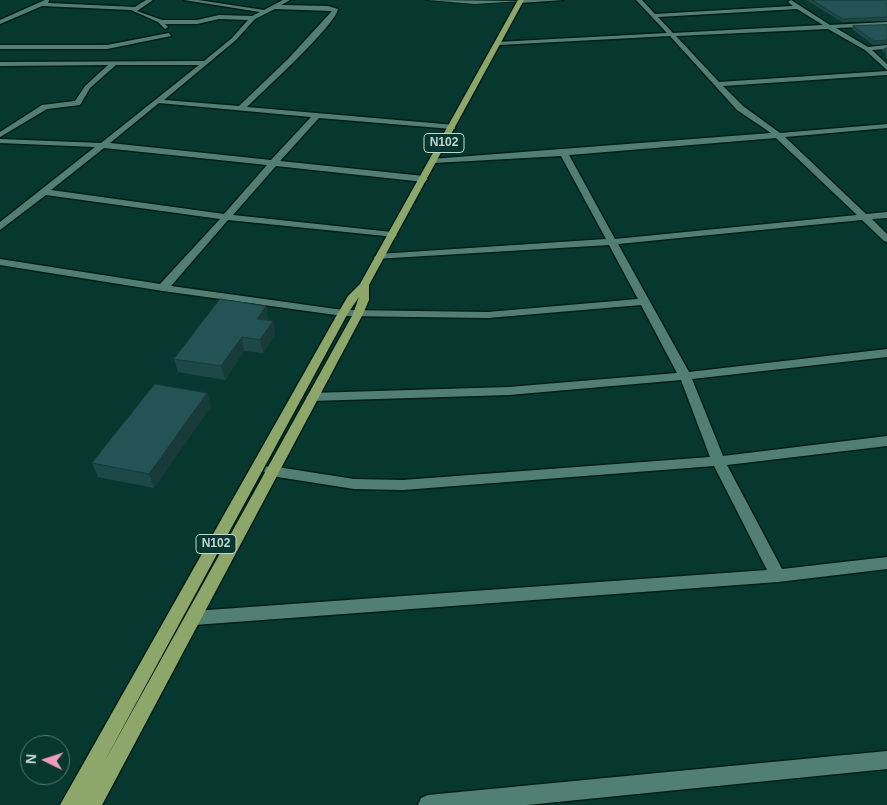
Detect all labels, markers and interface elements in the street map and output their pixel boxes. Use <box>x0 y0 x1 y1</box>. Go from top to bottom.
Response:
road number: N102 <box>424 134 464 152</box>
road number: N102 <box>196 534 236 554</box>
north arrow <box>20 735 70 785</box>
text: N <box>23 753 39 765</box>

